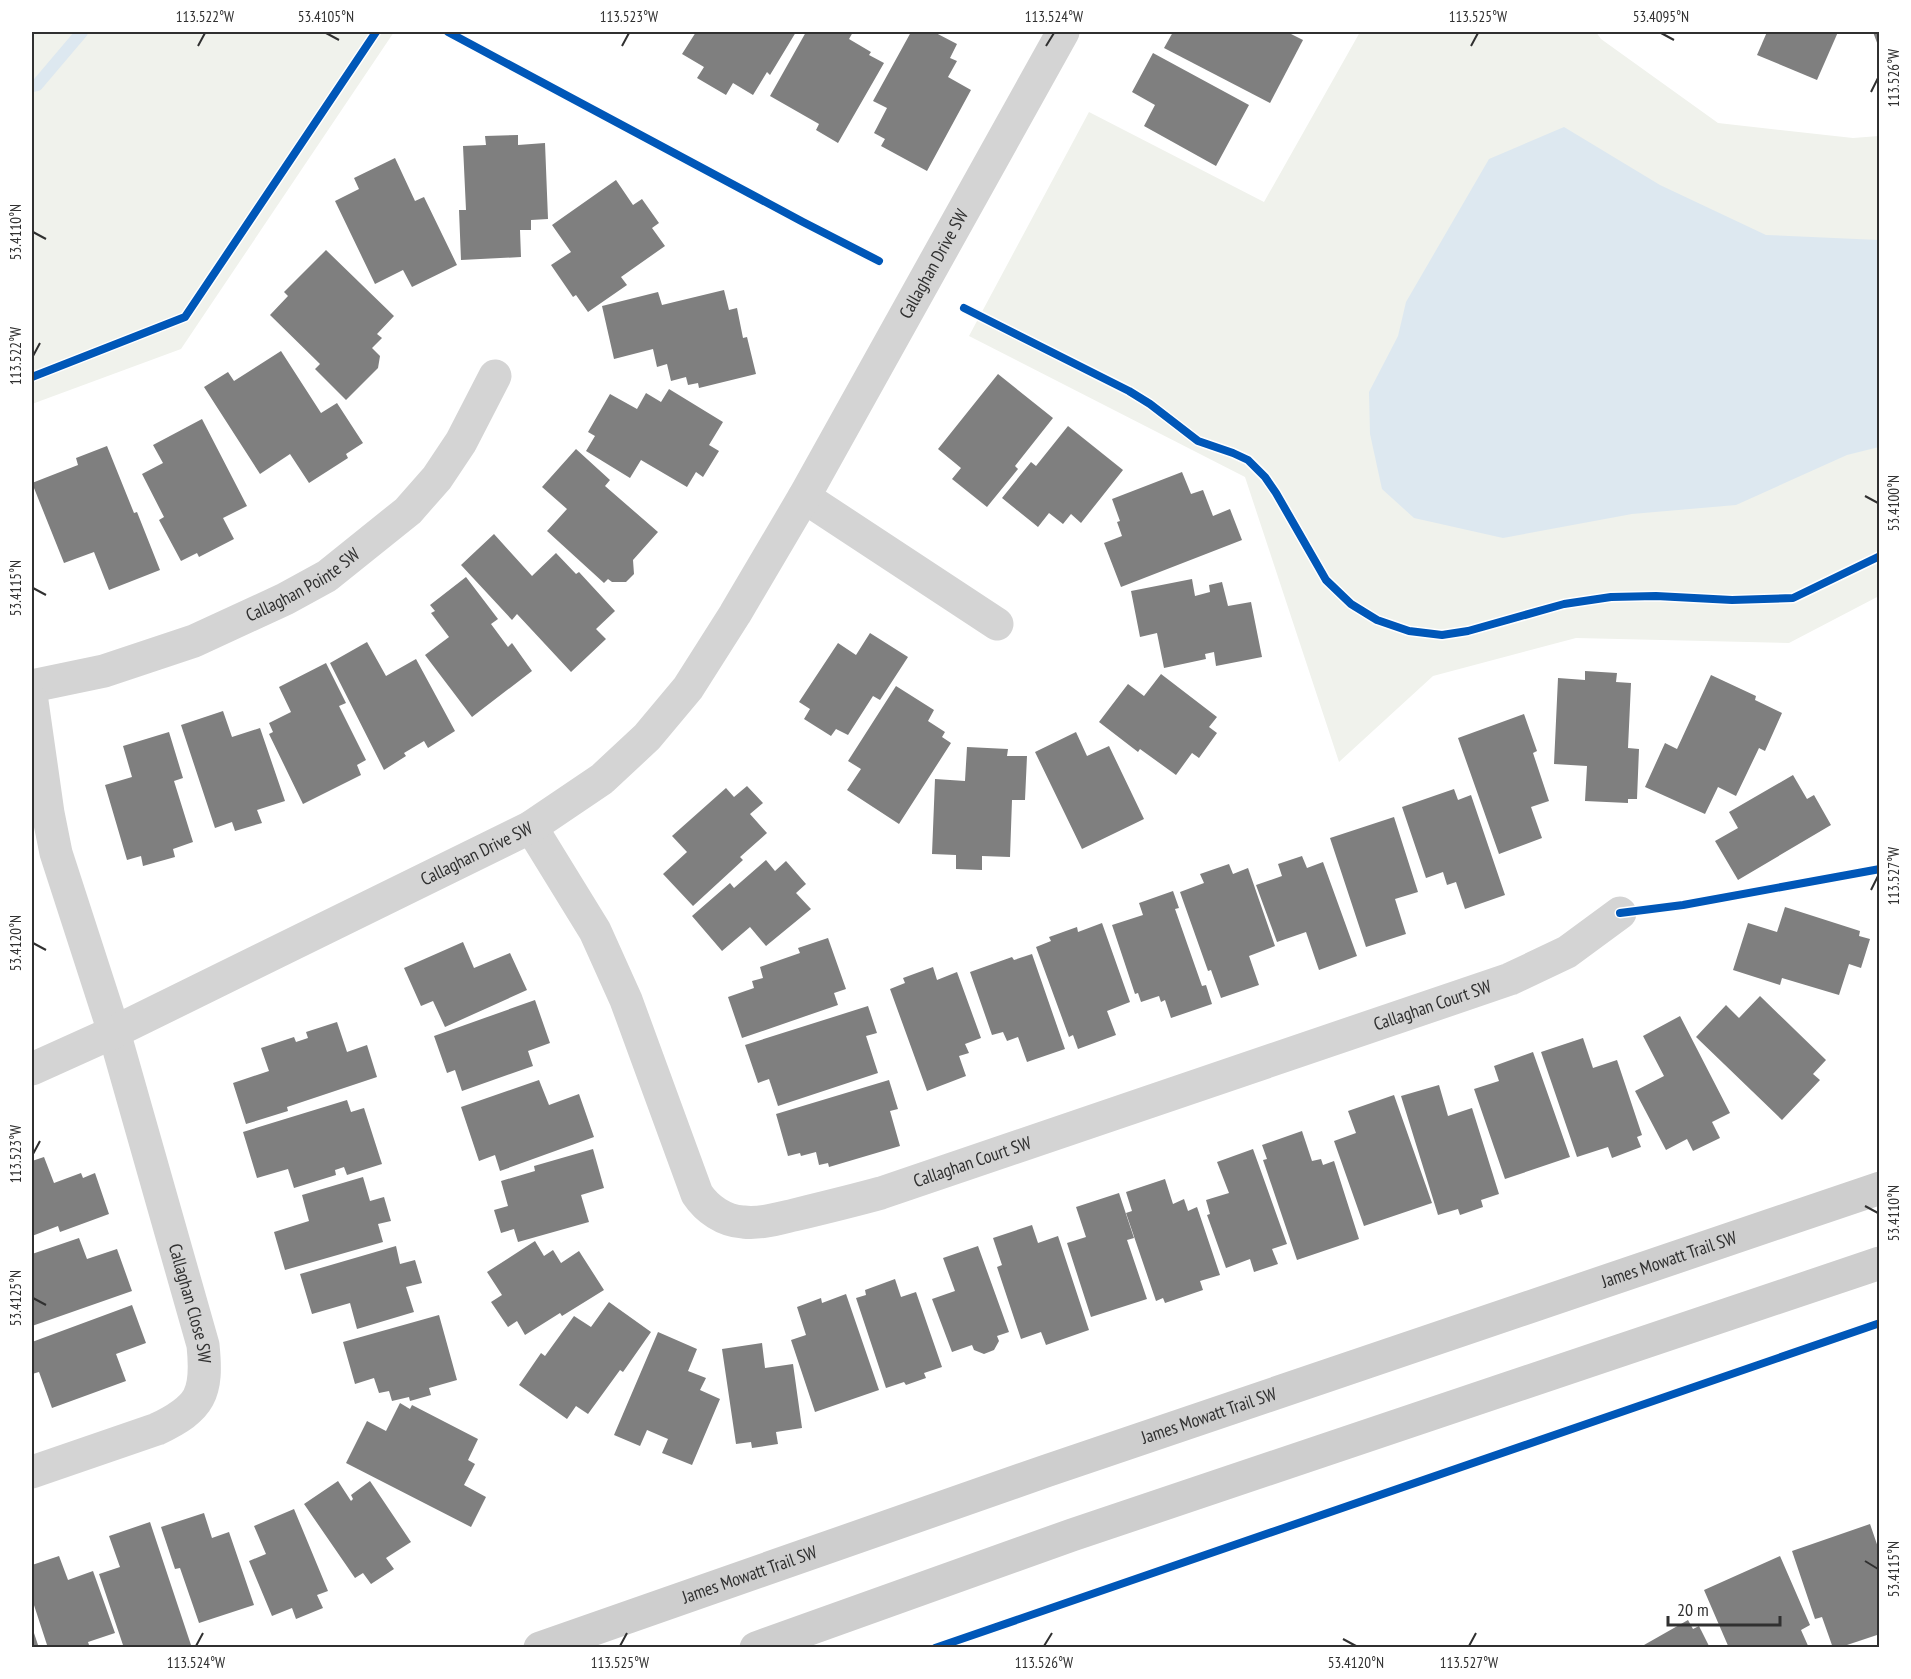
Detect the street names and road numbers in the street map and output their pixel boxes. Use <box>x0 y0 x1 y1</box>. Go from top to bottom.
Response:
street label: Callaghan Drive SW <box>894 205 973 323</box>
street label: Callaghan Pointe SW <box>242 542 364 627</box>
street label: Callaghan Drive SW <box>417 816 536 890</box>
street label: Callaghan Court SW <box>1370 974 1494 1036</box>
street label: Callaghan Court SW <box>910 1131 1034 1192</box>
street label: James Mowatt Trail SW <box>1597 1226 1739 1293</box>
street label: Callaghan Close SW <box>164 1241 216 1364</box>
street label: James Mowatt Trail SW <box>1137 1382 1279 1449</box>
street label: James Mowatt Trail SW <box>678 1540 820 1609</box>

